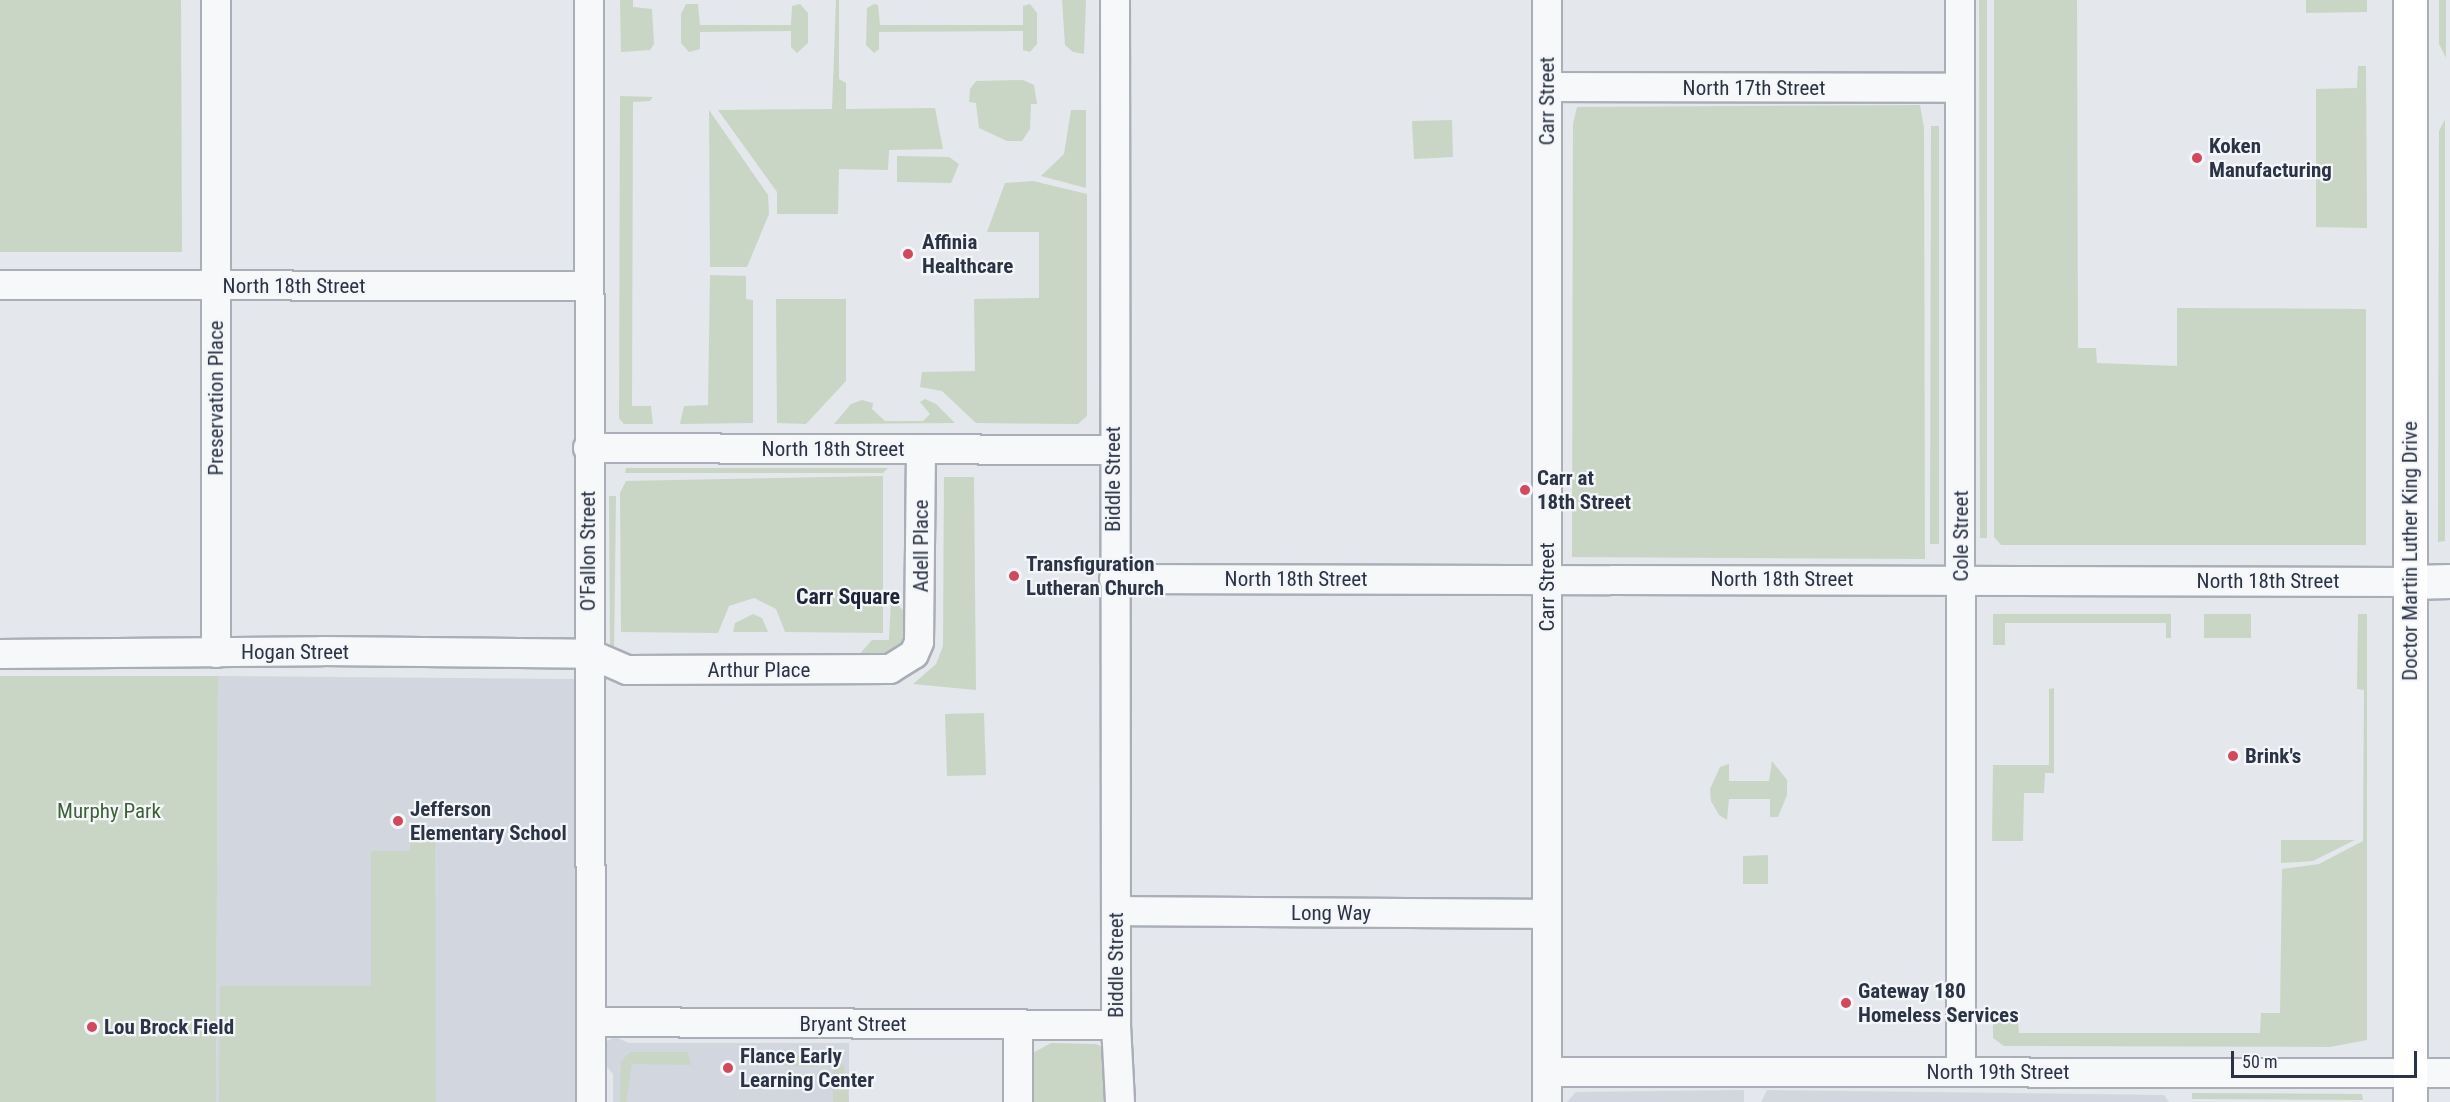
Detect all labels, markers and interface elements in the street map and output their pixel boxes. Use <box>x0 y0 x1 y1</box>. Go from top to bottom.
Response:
street label: Carr Street <box>1534 57 1560 145</box>
street label: North 17th Street <box>1683 75 1825 101</box>
place label: Koken Manufacturing <box>2209 133 2332 183</box>
marker: Koken Manufacturing <box>2190 151 2204 165</box>
place label: Affinia Healthcare <box>922 229 1013 279</box>
marker: Affinia Healthcare <box>899 245 917 263</box>
street label: North 18th Street <box>223 273 365 299</box>
street label: Preservation Place <box>203 320 229 476</box>
street label: Doctor Martin Luther King Drive <box>2397 421 2423 681</box>
street label: Biddle Street <box>1100 426 1126 532</box>
street label: North 18th Street <box>762 436 904 462</box>
place label: Carr at 18th Street <box>1537 465 1631 515</box>
marker: Carr at 18th Street <box>1518 483 1532 497</box>
street label: Cole Street <box>1948 490 1974 582</box>
street label: O'Fallon Street <box>575 491 601 611</box>
street label: Adell Place <box>908 500 934 592</box>
street label: Carr Street <box>1534 543 1560 631</box>
place label: Transfiguration Lutheran Church <box>1026 551 1164 601</box>
street label: North 18th Street <box>1225 566 1367 592</box>
street label: North 18th Street <box>1711 566 1853 592</box>
street label: North 18th Street <box>2197 568 2339 594</box>
marker: Transfiguration Lutheran Church <box>1007 569 1021 583</box>
district label: Carr Square <box>796 584 900 610</box>
street label: Hogan Street <box>241 639 349 665</box>
street label: Arthur Place <box>708 657 810 683</box>
place label: Brink's <box>2245 743 2301 769</box>
marker: Brink's <box>2226 749 2240 763</box>
place label: Jefferson Elementary School <box>410 796 567 846</box>
park label: Murphy Park <box>57 798 161 824</box>
marker: Jefferson Elementary School <box>391 814 405 828</box>
street label: Long Way <box>1291 900 1371 926</box>
street label: Biddle Street <box>1103 912 1129 1018</box>
place label: Gateway 180 Homeless Services <box>1858 978 2019 1028</box>
marker: Gateway 180 Homeless Services <box>1839 996 1853 1010</box>
street label: Bryant Street <box>799 1011 907 1037</box>
place label: Lou Brock Field <box>104 1014 234 1040</box>
marker: Lou Brock Field <box>85 1020 99 1034</box>
scale bar <box>2234 1039 2420 1077</box>
place label: Flance Early Learning Center <box>740 1043 874 1093</box>
text: 50 m <box>2242 1051 2277 1072</box>
street label: North 19th Street <box>1927 1059 2069 1085</box>
marker: Flance Early Learning Center <box>721 1061 735 1075</box>

